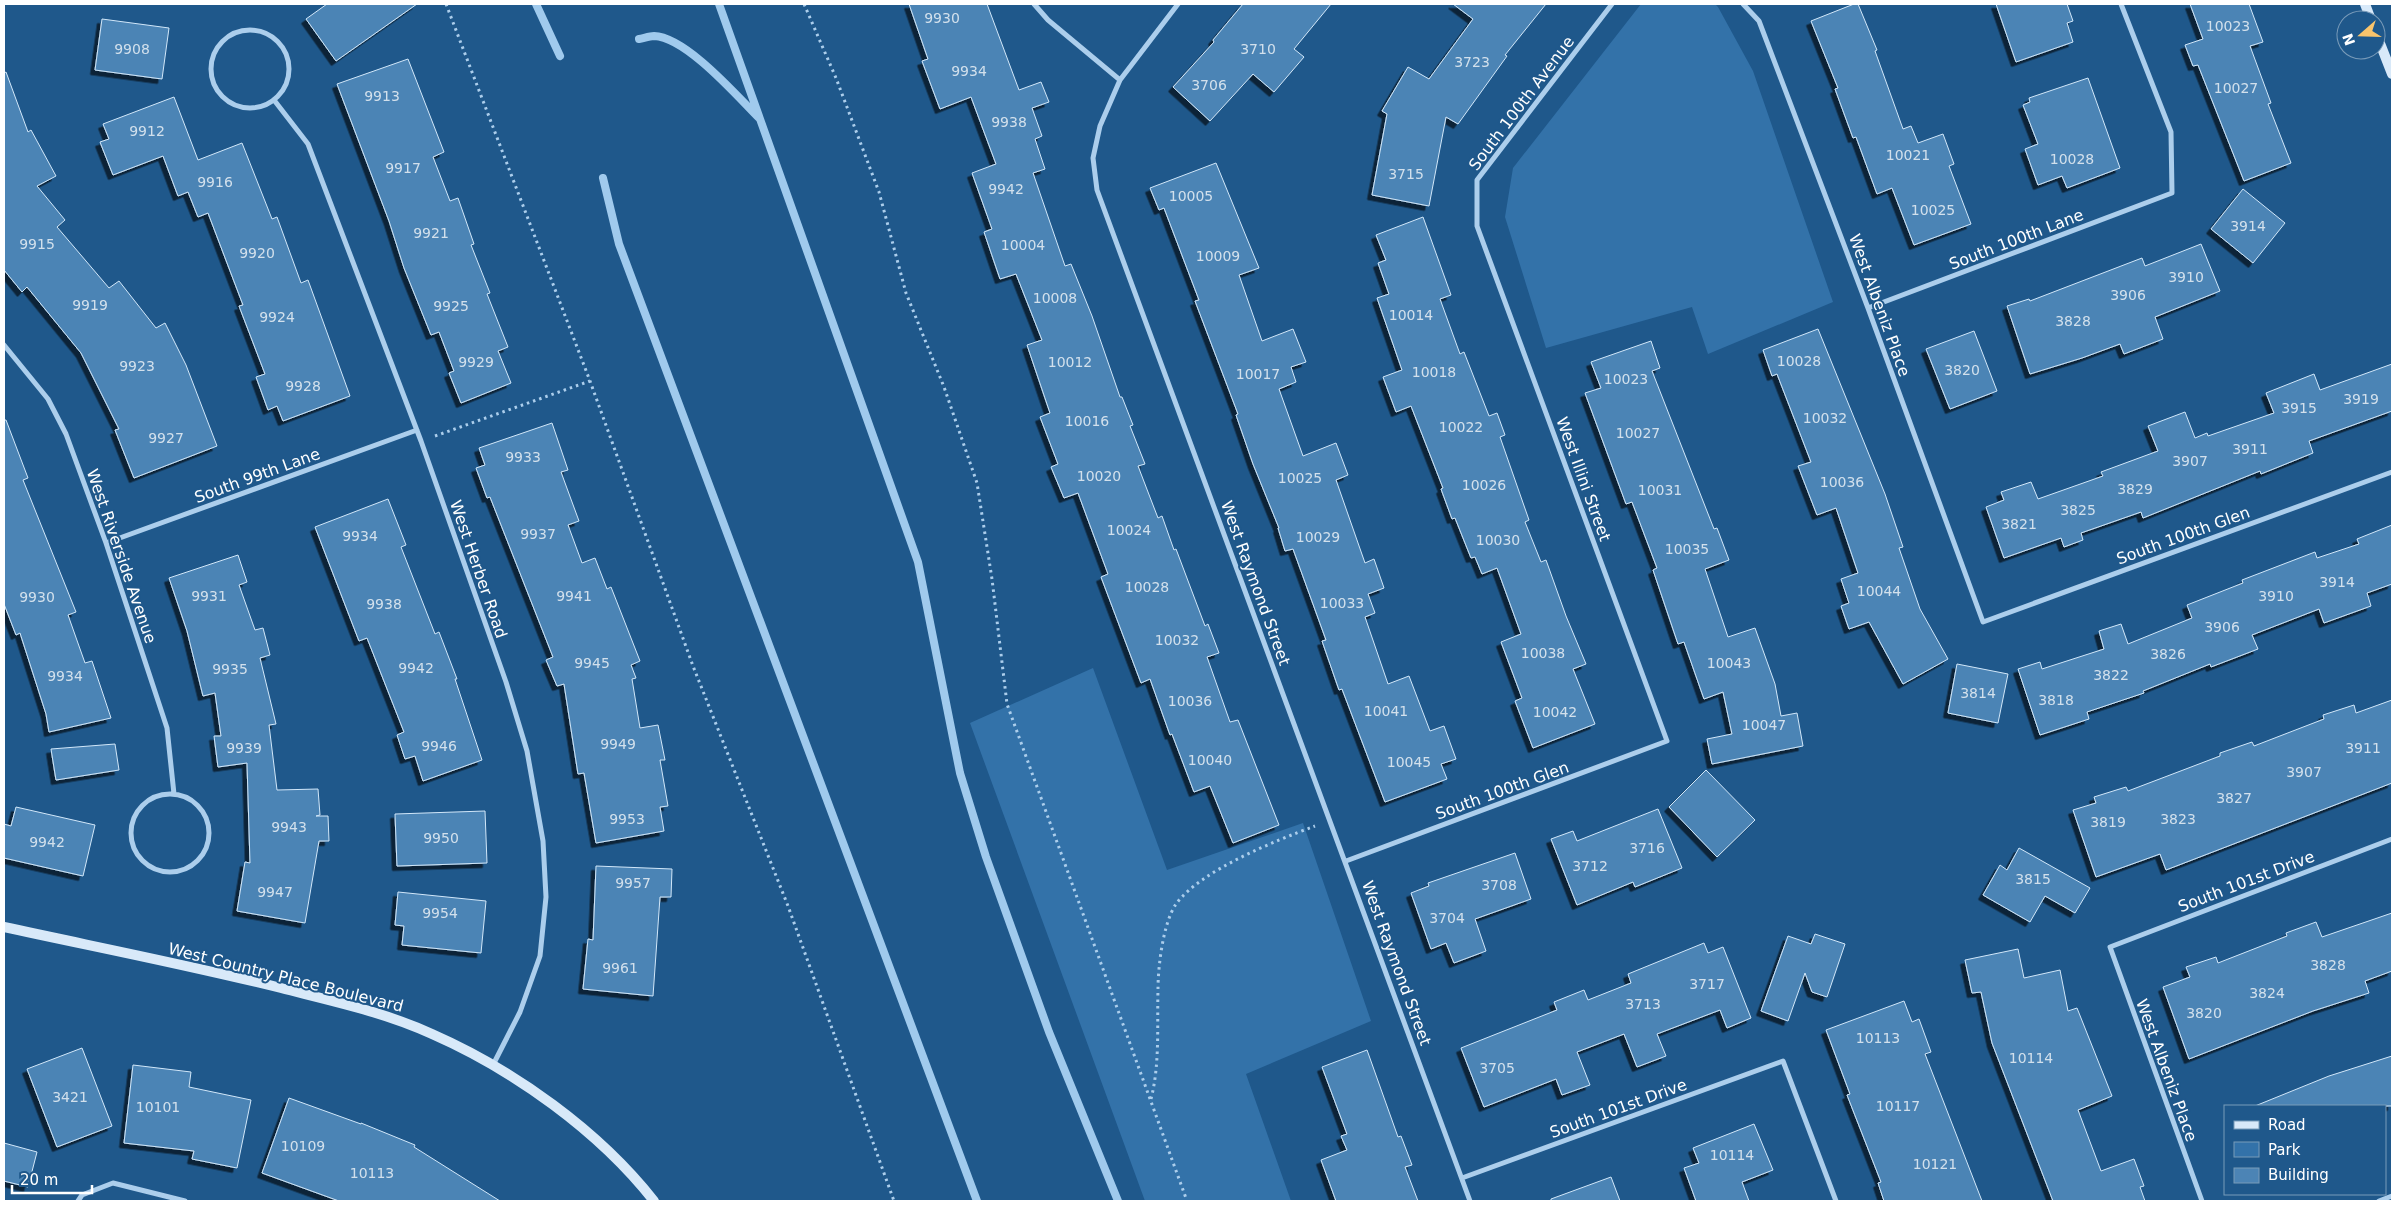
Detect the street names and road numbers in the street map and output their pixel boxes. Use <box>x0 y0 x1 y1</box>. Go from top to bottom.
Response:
street label: South 100th Avenue <box>1465 32 1578 174</box>
street label: South 100th Lane <box>1946 205 2086 274</box>
street label: West Albeniz Place <box>1845 231 1914 379</box>
street label: West Illini Street <box>1552 414 1615 544</box>
street label: South 99th Lane <box>192 444 323 507</box>
street label: West Riverside Avenue <box>83 466 160 646</box>
street label: West Herber Road <box>446 498 511 641</box>
street label: West Raymond Street <box>1217 498 1294 668</box>
street label: South 100th Glen <box>2114 503 2252 568</box>
street label: South 100th Glen <box>1433 758 1571 823</box>
street label: South 101st Drive <box>2175 847 2317 916</box>
street label: West Raymond Street <box>1358 878 1435 1048</box>
street label: West Country Place Boulevard <box>166 939 405 1016</box>
street label: West Albeniz Place <box>2132 996 2201 1144</box>
street label: South 101st Drive <box>1547 1075 1689 1142</box>

